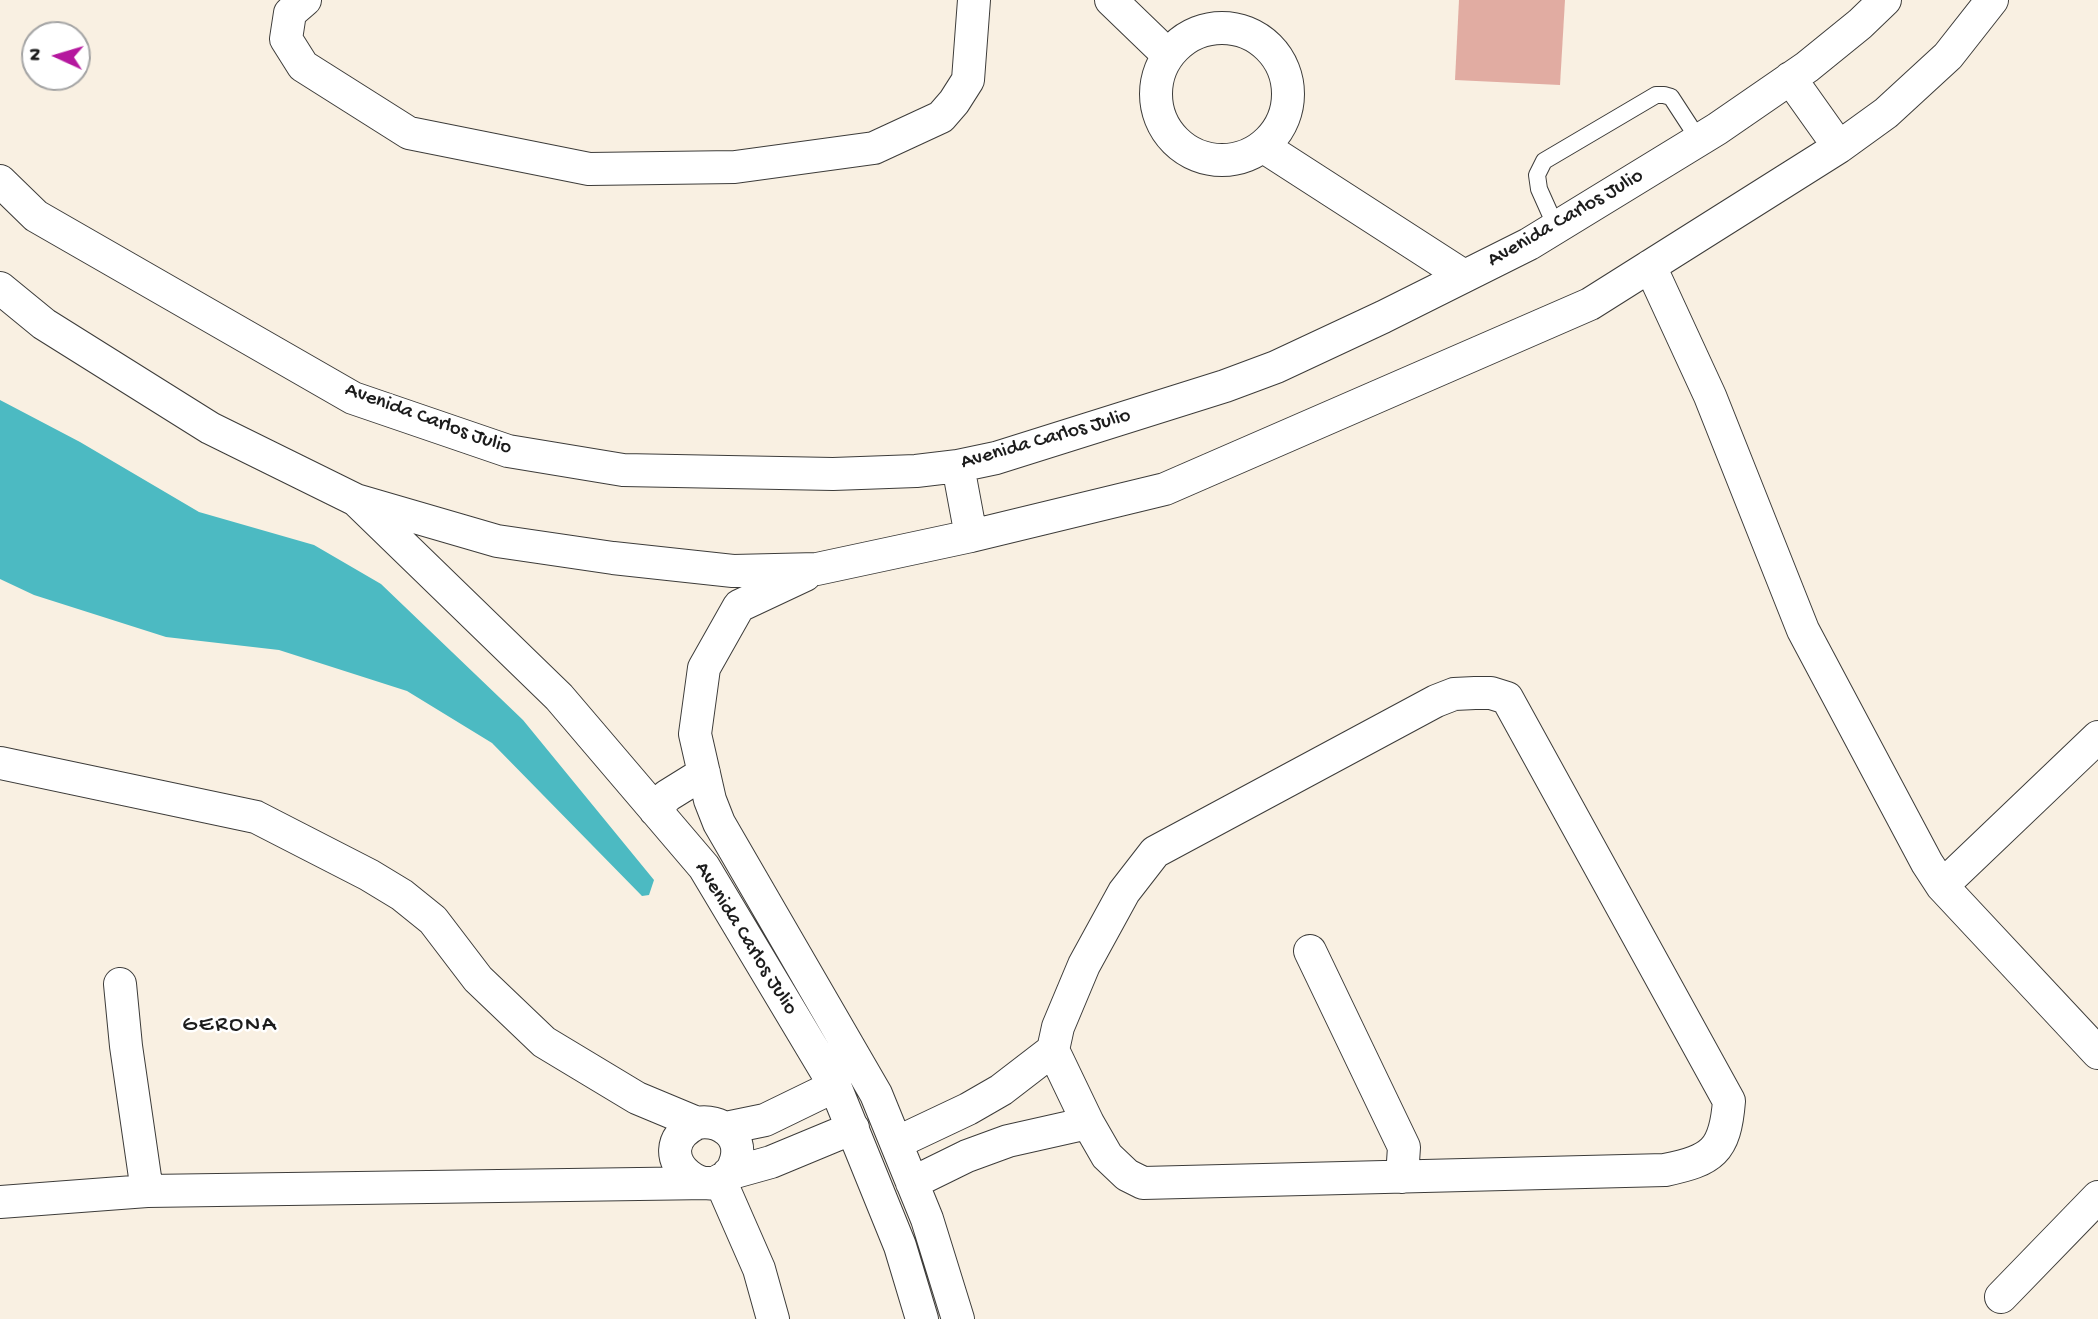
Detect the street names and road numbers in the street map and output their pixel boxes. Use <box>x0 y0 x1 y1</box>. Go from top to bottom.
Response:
street label: Avenida Carlos Julio <box>1484 164 1648 274</box>
street label: Avenida Carlos Julio <box>341 378 515 462</box>
street label: Avenida Carlos Julio <box>958 404 1134 476</box>
street label: Avenida Carlos Julio <box>688 858 802 1020</box>

